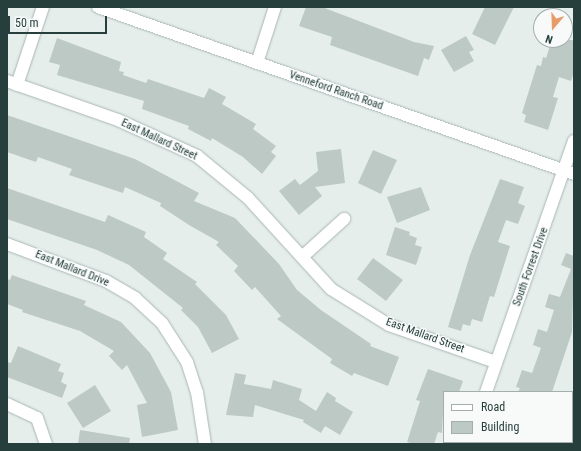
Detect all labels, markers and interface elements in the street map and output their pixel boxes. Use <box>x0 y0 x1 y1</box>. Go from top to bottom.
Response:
scale bar <box>10 8 109 34</box>
north arrow <box>533 8 573 48</box>
text: 50 m <box>15 16 39 30</box>
text: N <box>544 32 555 46</box>
street label: Venneford Ranch Road <box>287 69 385 113</box>
street label: East Mallard Street <box>119 117 199 163</box>
street label: South Forrest Drive <box>511 226 551 308</box>
street label: East Mallard Drive <box>33 248 111 290</box>
street label: East Mallard Street <box>384 316 466 356</box>
legend <box>443 391 573 443</box>
text: Road <box>481 400 505 414</box>
text: Building <box>481 420 519 434</box>

